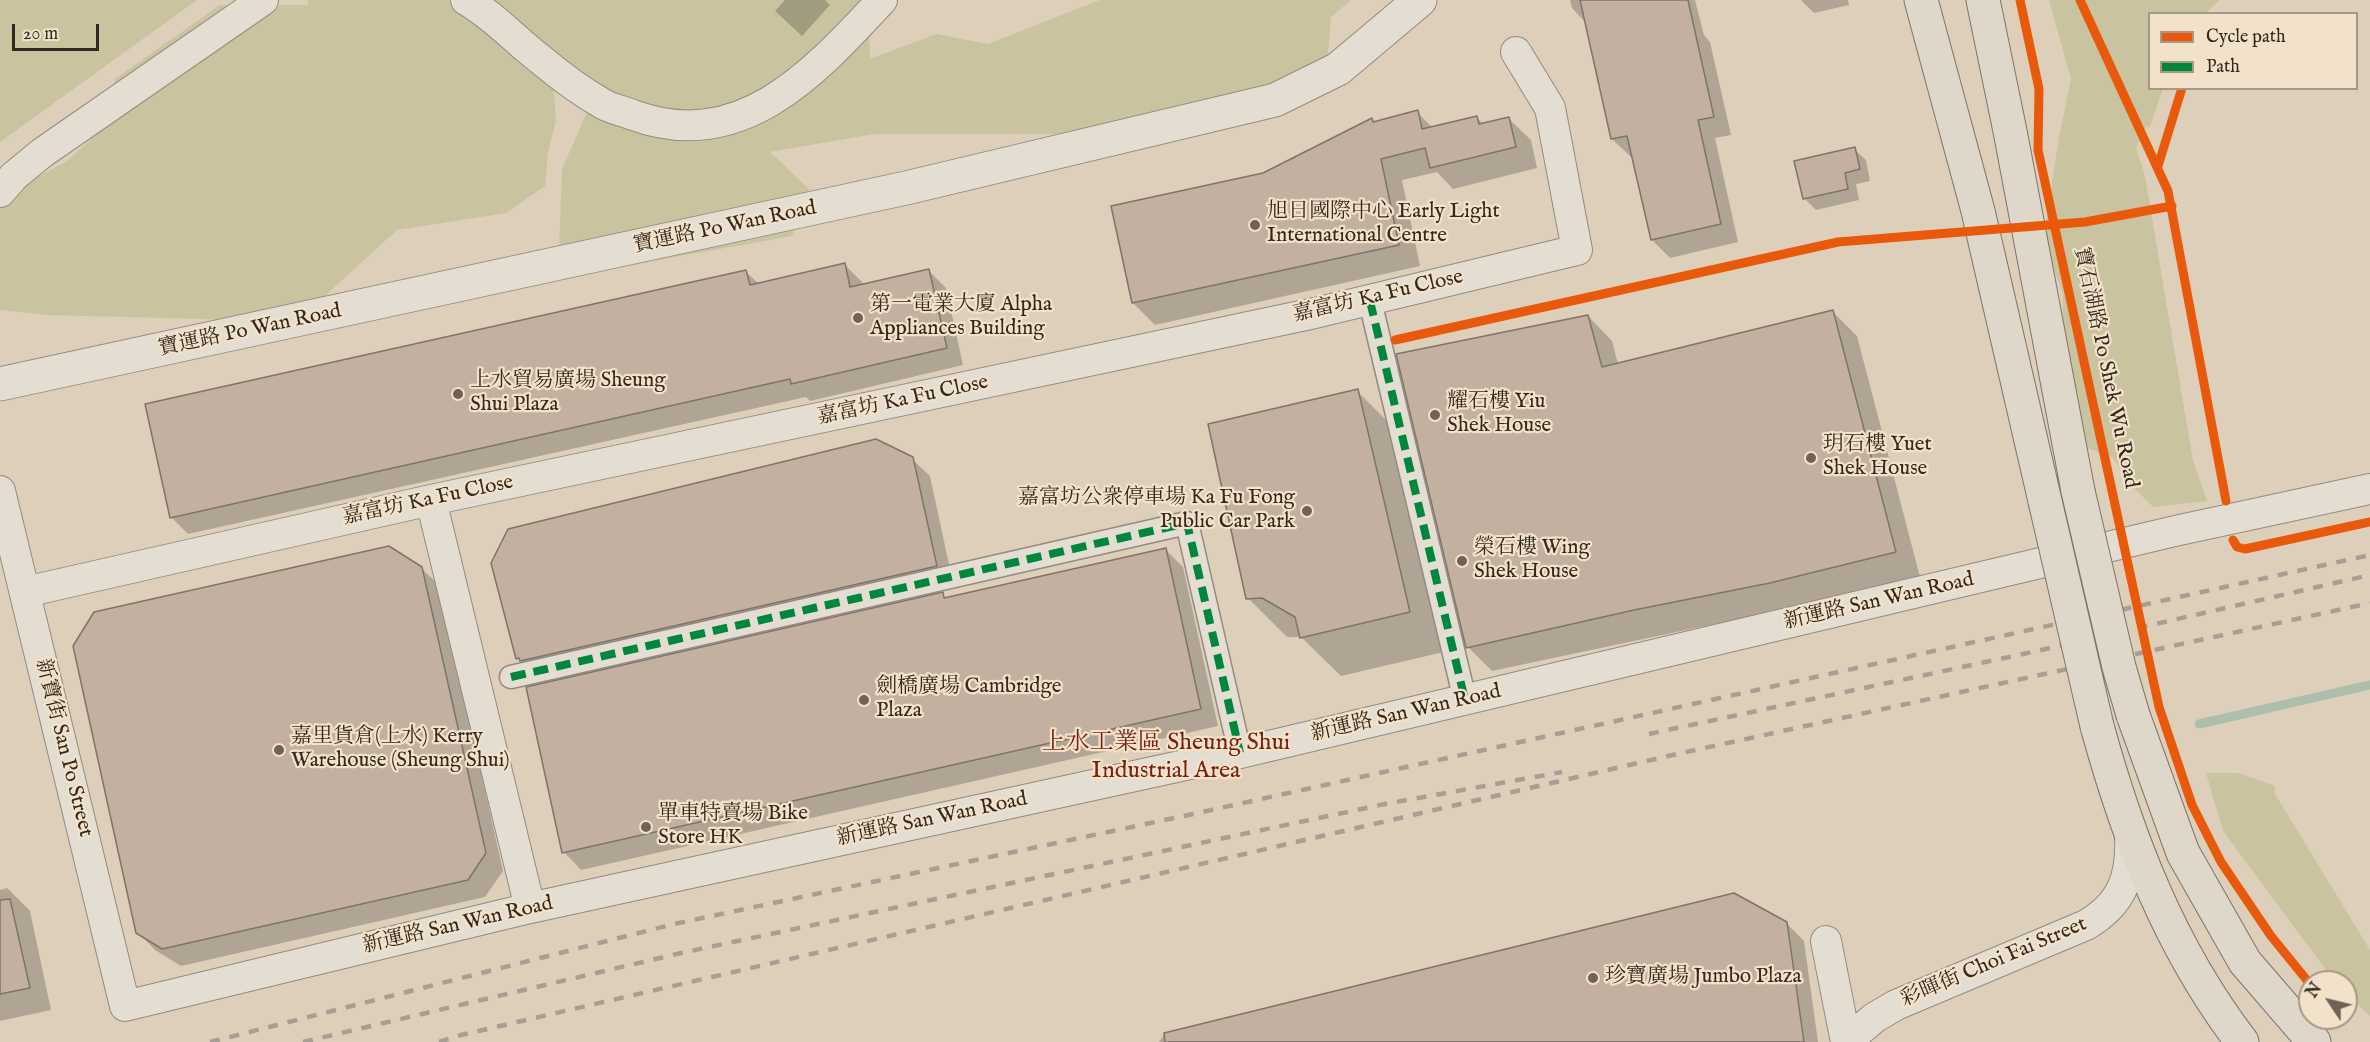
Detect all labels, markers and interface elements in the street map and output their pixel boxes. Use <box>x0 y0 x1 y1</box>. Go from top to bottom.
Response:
scale bar <box>15 12 102 50</box>
legend <box>2148 12 2358 90</box>
text: 20 m <box>23 23 58 46</box>
text: Cycle path <box>2206 26 2286 49</box>
text: Path <box>2206 56 2240 79</box>
street label: 寶運路 Po Wan Road <box>631 196 819 260</box>
place label: 旭日國際中心 Early Light International Centre <box>1267 200 1500 250</box>
marker: 旭日國際中心 Early Light International Centre <box>1248 218 1262 232</box>
street label: 寶石湖路 Po Shek Wu Road <box>2067 245 2143 491</box>
street label: 嘉富坊 Ka Fu Close <box>1290 265 1466 329</box>
place label: 第一電業大廈 Alpha Appliances Building <box>870 293 1052 343</box>
street label: 寶運路 Po Wan Road <box>156 299 344 363</box>
marker: 第一電業大廈 Alpha Appliances Building <box>851 311 865 325</box>
place label: 上水貿易廣場 Sheung Shui Plaza <box>470 369 666 419</box>
street label: 嘉富坊 Ka Fu Close <box>815 371 991 431</box>
marker: 上水貿易廣場 Sheung Shui Plaza <box>451 387 465 401</box>
place label: 耀石樓 Yiu Shek House <box>1447 390 1551 440</box>
marker: 耀石樓 Yiu Shek House <box>1428 408 1442 422</box>
place label: 玥石樓 Yuet Shek House <box>1823 433 1932 483</box>
marker: 玥石樓 Yuet Shek House <box>1804 451 1818 465</box>
street label: 嘉富坊 Ka Fu Close <box>340 471 516 531</box>
place label: 嘉富坊公衆停車場 Ka Fu Fong Public Car Park <box>1018 486 1295 536</box>
marker: 嘉富坊公衆停車場 Ka Fu Fong Public Car Park <box>1300 504 1314 518</box>
place label: 榮石樓 Wing Shek House <box>1474 536 1590 586</box>
marker: 榮石樓 Wing Shek House <box>1455 554 1469 568</box>
street label: 新運路 San Wan Road <box>1782 568 1976 636</box>
street label: 新寶街 San Po Street <box>29 656 97 840</box>
place label: 劍橋廣場 Cambridge Plaza <box>876 675 1061 725</box>
street label: 新運路 San Wan Road <box>1309 680 1503 748</box>
marker: 劍橋廣場 Cambridge Plaza <box>857 693 871 707</box>
place label: 嘉里貨倉(上水) Kerry Warehouse (Sheung Shui) <box>291 725 510 775</box>
district label: 上水工業區 Sheung Shui Industrial Area <box>1042 730 1290 786</box>
marker: 嘉里貨倉(上水) Kerry Warehouse (Sheung Shui) <box>272 743 286 757</box>
street label: 新運路 San Wan Road <box>834 787 1030 853</box>
place label: 單車特賣場 Bike Store HK <box>658 802 808 852</box>
marker: 單車特賣場 Bike Store HK <box>639 820 653 834</box>
street label: 新運路 San Wan Road <box>361 892 555 960</box>
street label: 彩暉街 Choi Fai Street <box>1897 912 2091 1014</box>
place label: 珍寶廣場 Jumbo Plaza <box>1605 965 1802 991</box>
north arrow <box>2298 970 2358 1030</box>
marker: 珍寶廣場 Jumbo Plaza <box>1586 971 1600 985</box>
text: N <box>2303 979 2327 1002</box>

